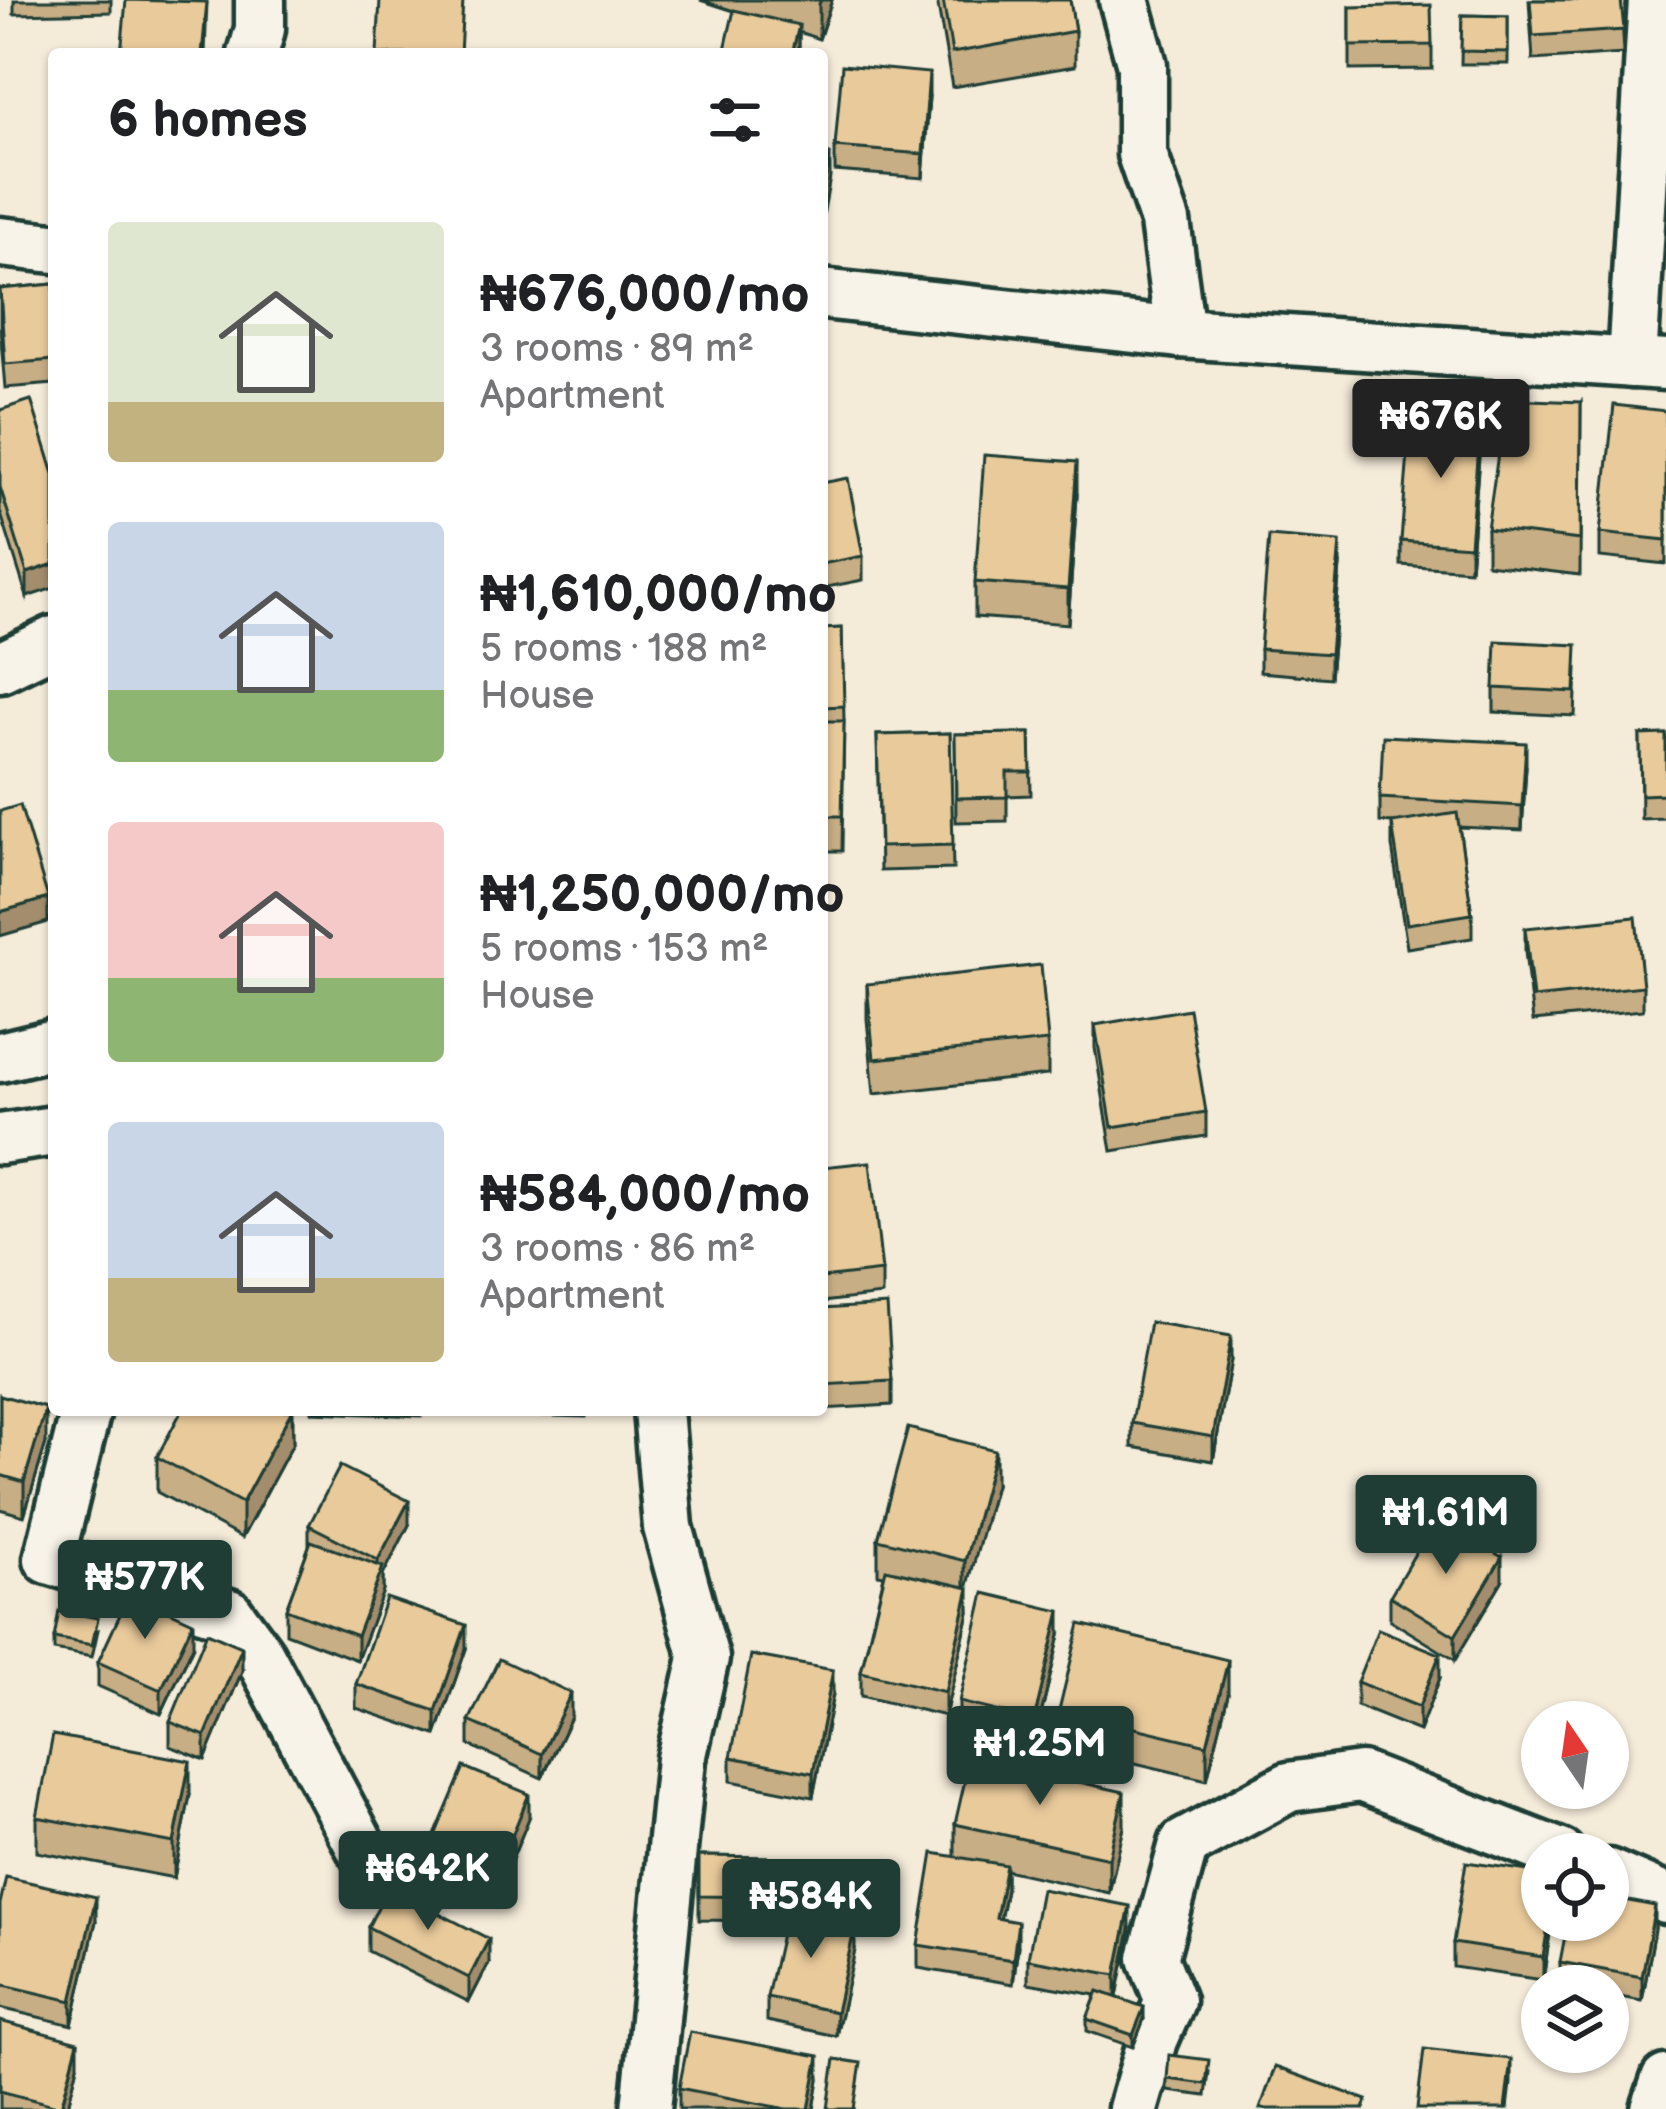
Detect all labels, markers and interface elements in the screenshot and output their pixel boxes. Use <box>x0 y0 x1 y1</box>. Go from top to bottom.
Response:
icon: filters <box>702 87 768 153</box>
text: 6 homes <box>108 90 308 151</box>
text: ₦676,000/mo <box>480 265 809 326</box>
icon: home <box>204 270 348 414</box>
text: 3 rooms · 89 m² <box>480 326 754 373</box>
text: Apartment <box>480 373 664 420</box>
pin: ₦676K <box>1357 379 1525 481</box>
text: ₦676K <box>1379 394 1503 441</box>
text: ₦1,610,000/mo <box>480 565 837 626</box>
icon: home <box>204 570 348 714</box>
text: 5 rooms · 188 m² <box>480 626 768 673</box>
text: House <box>480 673 594 720</box>
text: ₦1,250,000/mo <box>480 865 844 926</box>
icon: home <box>204 870 348 1014</box>
text: 5 rooms · 153 m² <box>480 926 769 973</box>
text: House <box>480 973 594 1020</box>
text: ₦584,000/mo <box>480 1165 810 1226</box>
icon: home <box>204 1170 348 1314</box>
text: 3 rooms · 86 m² <box>480 1226 755 1273</box>
text: Apartment <box>480 1273 664 1320</box>
pin: ₦1.61M <box>1348 1475 1544 1577</box>
text: ₦1.61M <box>1383 1490 1509 1537</box>
pin: ₦577K <box>61 1540 229 1642</box>
text: ₦577K <box>85 1555 205 1602</box>
north arrow <box>1521 1701 1629 1809</box>
map controls <box>1521 1701 1629 2073</box>
pin: ₦1.25M <box>942 1706 1138 1808</box>
text: ₦1.25M <box>974 1721 1106 1768</box>
pin: ₦642K <box>344 1831 512 1933</box>
button: locate <box>1521 1833 1629 1941</box>
text: ₦642K <box>366 1846 490 1893</box>
pin: ₦584K <box>727 1859 895 1961</box>
text: ₦584K <box>749 1874 873 1921</box>
button: layers <box>1521 1965 1629 2073</box>

